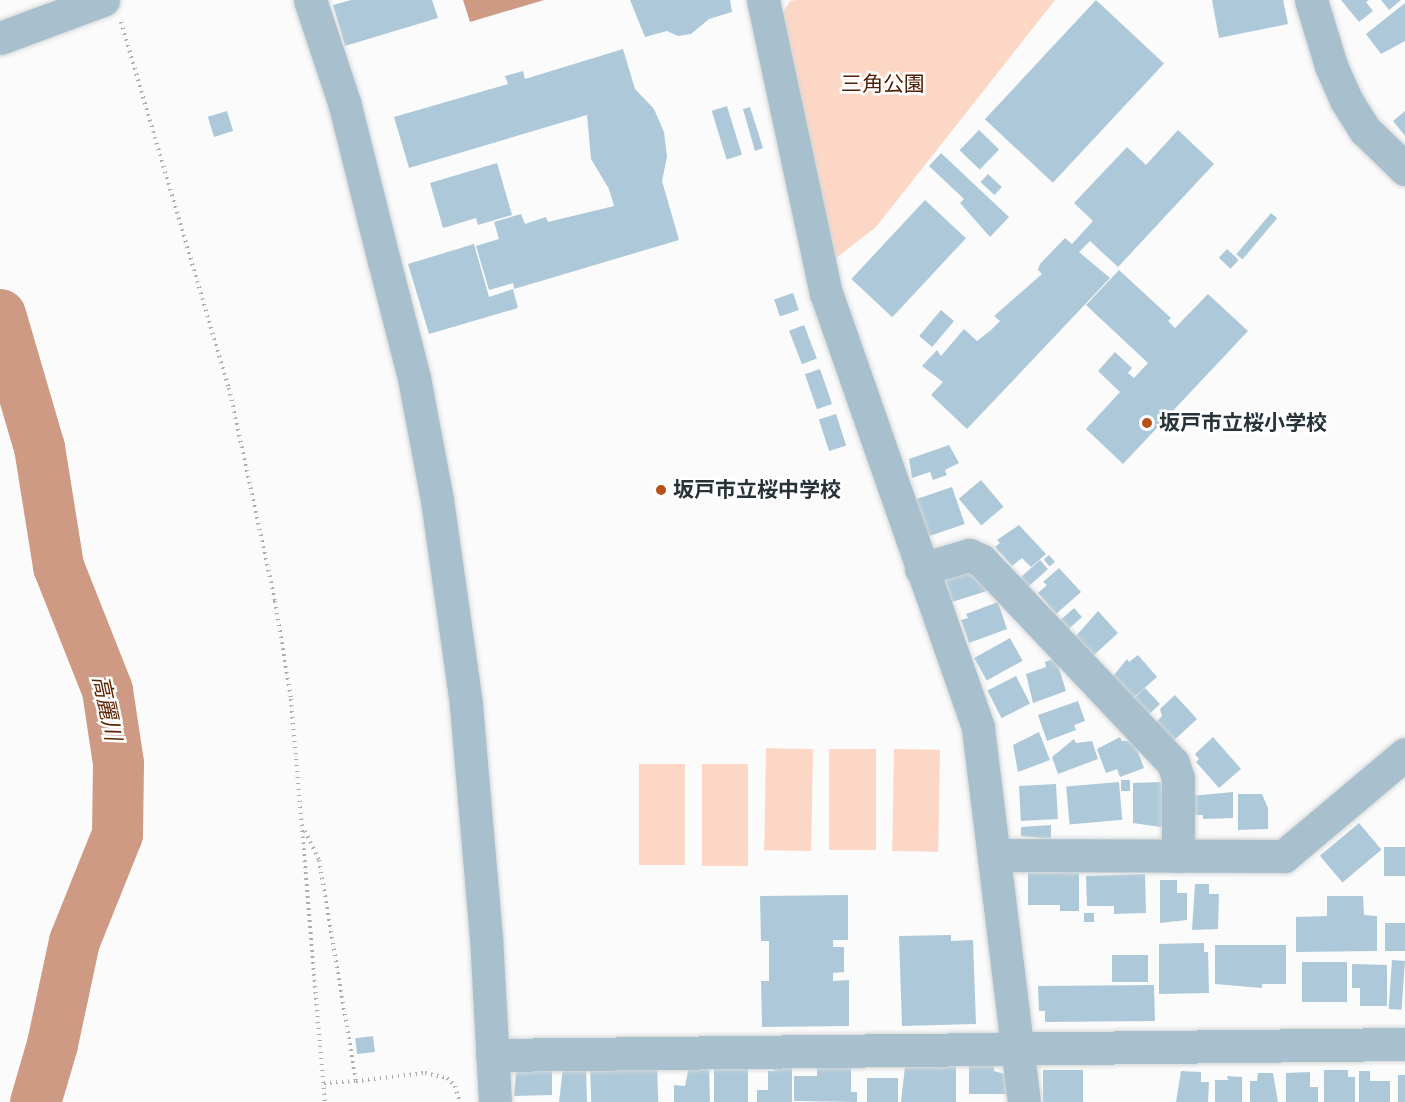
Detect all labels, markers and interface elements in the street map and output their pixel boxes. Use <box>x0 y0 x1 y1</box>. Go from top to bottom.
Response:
park label: 三角公園 <box>841 71 925 97</box>
place label: 坂戸市立桜小学校 <box>1159 410 1327 436</box>
marker: 坂戸市立桜小学校 <box>1140 416 1154 430</box>
place label: 坂戸市立桜中学校 <box>673 477 841 503</box>
marker: 坂戸市立桜中学校 <box>654 483 668 497</box>
water label: 高麗川 <box>87 673 127 743</box>

